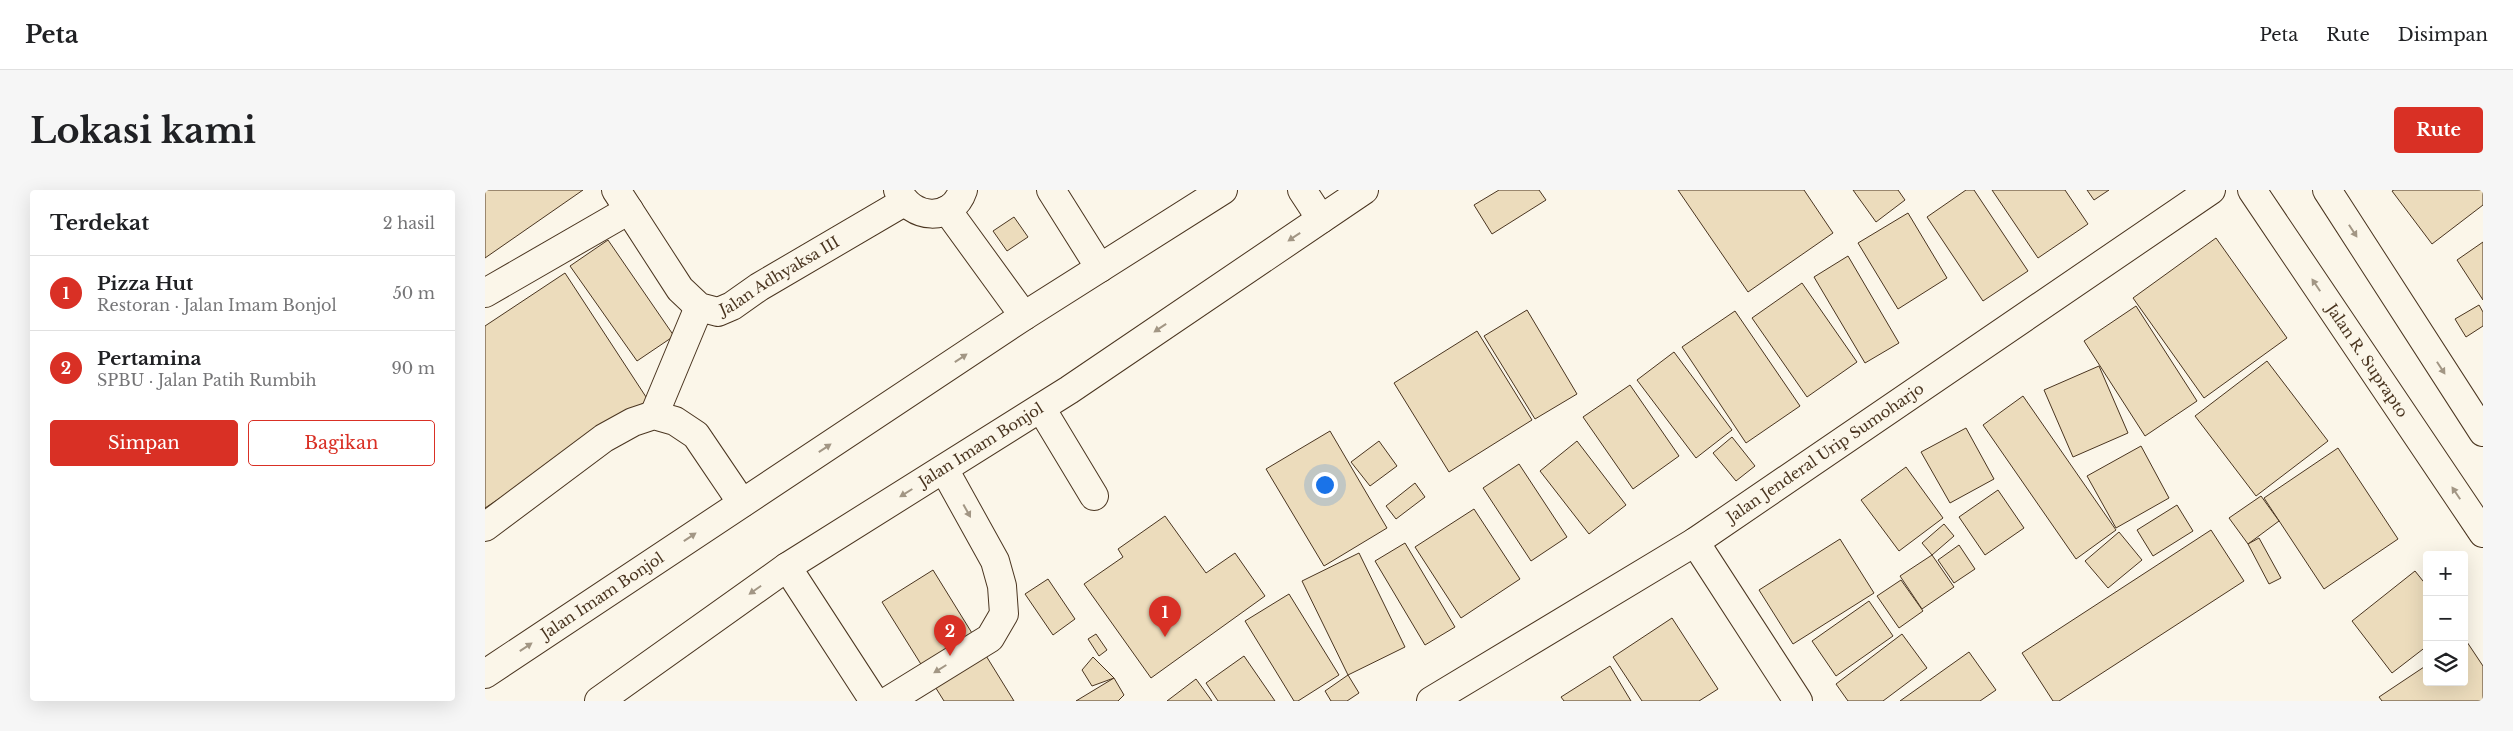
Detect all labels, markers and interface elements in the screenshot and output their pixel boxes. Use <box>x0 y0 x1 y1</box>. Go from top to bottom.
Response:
text: Peta <box>25 20 79 49</box>
text: Peta <box>2259 24 2298 46</box>
text: Rute <box>2326 24 2370 46</box>
text: Disimpan <box>2398 24 2488 46</box>
button: Rute <box>2394 107 2483 153</box>
text: Lokasi kami <box>30 109 256 152</box>
text: Terdekat <box>50 210 149 236</box>
text: 2 hasil <box>383 213 435 233</box>
one-way arrow <box>2349 224 2358 238</box>
street label: Jalan Adhyaksa III <box>715 232 843 320</box>
one-way arrow <box>1288 232 1301 242</box>
text: Pizza Hut <box>97 272 193 295</box>
one-way arrow <box>2311 279 2321 292</box>
text: 1 <box>63 283 69 303</box>
text: 50 m <box>393 283 435 303</box>
text: Restoran · Jalan Imam Bonjol <box>97 295 337 315</box>
street label: Jalan R. Suprapto <box>2321 299 2413 421</box>
one-way arrow <box>1153 323 1167 333</box>
text: Pertamina <box>97 347 201 370</box>
one-way arrow <box>954 353 967 363</box>
text: 2 <box>61 358 71 378</box>
text: 90 m <box>392 358 435 378</box>
one-way arrow <box>2437 361 2446 374</box>
text: SPBU · Jalan Patih Rumbih <box>97 370 316 390</box>
street label: Jalan Jenderal Urip Sumoharjo <box>1721 379 1927 528</box>
street label: Jalan Imam Bonjol <box>913 398 1047 492</box>
button: Simpan <box>50 420 238 466</box>
button: Bagikan <box>248 420 435 466</box>
one-way arrow <box>819 443 832 452</box>
your location <box>1312 472 1338 498</box>
one-way arrow <box>2451 486 2461 500</box>
one-way arrow <box>899 488 912 497</box>
one-way arrow <box>963 505 972 518</box>
one-way arrow <box>683 533 697 542</box>
street label: Jalan Imam Bonjol <box>535 548 667 644</box>
map controls <box>2423 551 2468 686</box>
button: + <box>2423 551 2468 596</box>
one-way arrow <box>748 585 762 595</box>
pin: 1 <box>1149 596 1181 637</box>
button: − <box>2423 596 2468 641</box>
pin: 2 <box>934 615 966 656</box>
button: layers <box>2423 641 2468 686</box>
one-way arrow <box>519 642 532 652</box>
one-way arrow <box>934 664 947 674</box>

